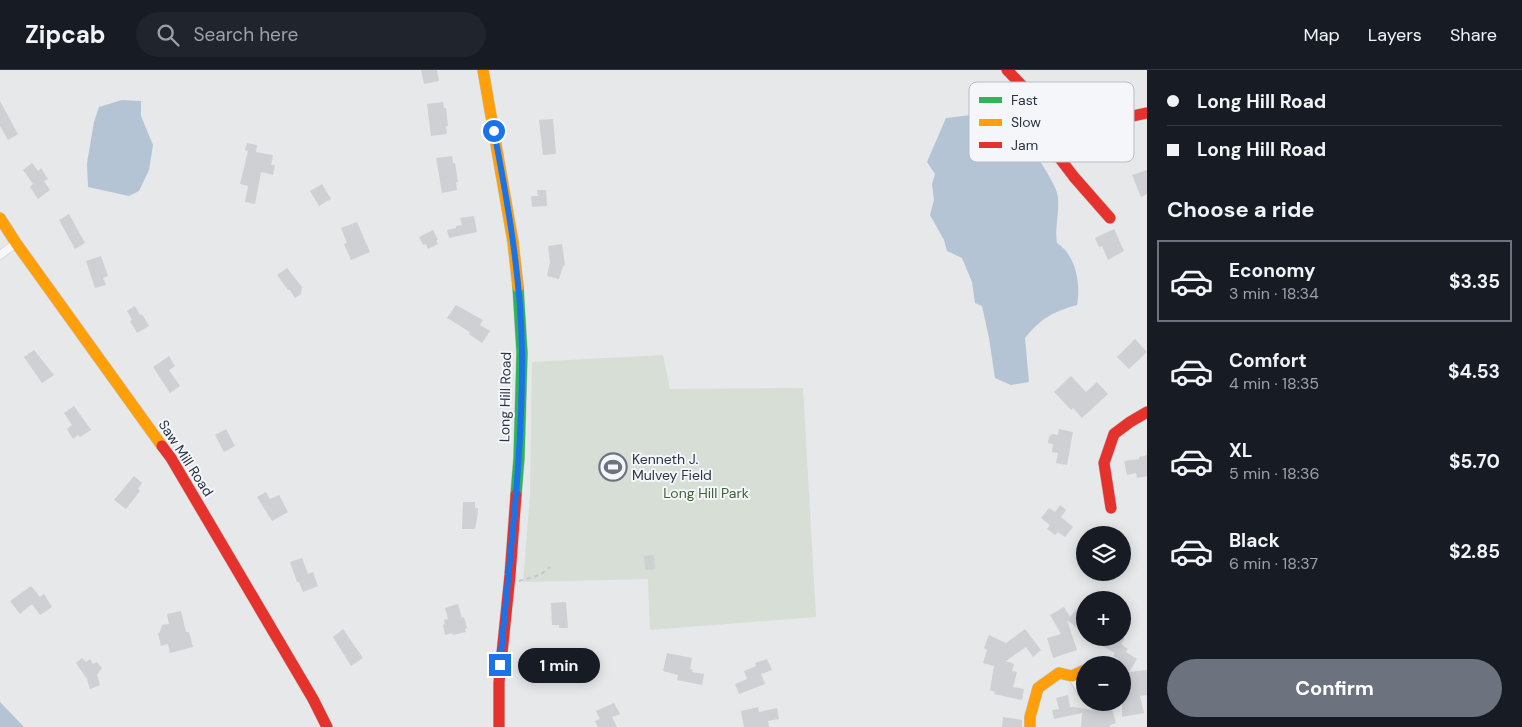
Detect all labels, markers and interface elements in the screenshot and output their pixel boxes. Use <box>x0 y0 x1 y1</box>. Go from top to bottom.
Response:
search box <box>136 12 486 57</box>
text: Zipcab <box>25 19 106 50</box>
icon: search <box>154 21 182 49</box>
text: Search here <box>194 22 298 47</box>
text: Map <box>1304 23 1340 47</box>
text: Layers <box>1368 23 1422 47</box>
text: Share <box>1450 23 1497 47</box>
legend <box>969 82 1134 162</box>
text: Long Hill Road <box>1197 89 1326 114</box>
text: Fast <box>1011 91 1038 109</box>
text: Slow <box>1011 113 1041 131</box>
route start <box>483 120 505 142</box>
text: Jam <box>1011 136 1038 154</box>
text: Long Hill Road <box>1197 137 1326 162</box>
text: Choose a ride <box>1167 195 1315 224</box>
text: Economy <box>1229 258 1316 283</box>
icon: car <box>1169 259 1214 304</box>
text: $3.35 <box>1449 269 1500 294</box>
text: 3 min · 18:34 <box>1229 283 1319 304</box>
text: Comfort <box>1229 348 1307 373</box>
icon: car <box>1169 349 1214 394</box>
street label: Long Hill Road <box>495 352 515 442</box>
text: $4.53 <box>1448 359 1500 384</box>
text: 4 min · 18:35 <box>1229 373 1319 394</box>
street label: Saw Mill Road <box>155 416 217 500</box>
text: XL <box>1229 438 1252 463</box>
icon: car <box>1169 439 1214 484</box>
text: $5.70 <box>1449 449 1500 474</box>
place label: Kenneth J. Mulvey Field <box>632 450 712 484</box>
sports icon: Kenneth J. Mulvey Field <box>598 452 628 482</box>
text: 5 min · 18:36 <box>1229 463 1319 484</box>
park label: Long Hill Park <box>663 484 749 502</box>
map controls <box>1076 526 1131 711</box>
button: layers <box>1076 526 1131 581</box>
text: Black <box>1229 528 1280 553</box>
icon: car <box>1169 529 1214 574</box>
text: $2.85 <box>1449 539 1500 564</box>
text: 6 min · 18:37 <box>1229 553 1318 574</box>
button: + <box>1076 591 1131 646</box>
callout: 1 min <box>518 648 600 682</box>
route end <box>489 654 511 676</box>
text: 1 min <box>540 655 578 676</box>
button: − <box>1076 656 1131 711</box>
button: Confirm <box>1167 659 1502 717</box>

